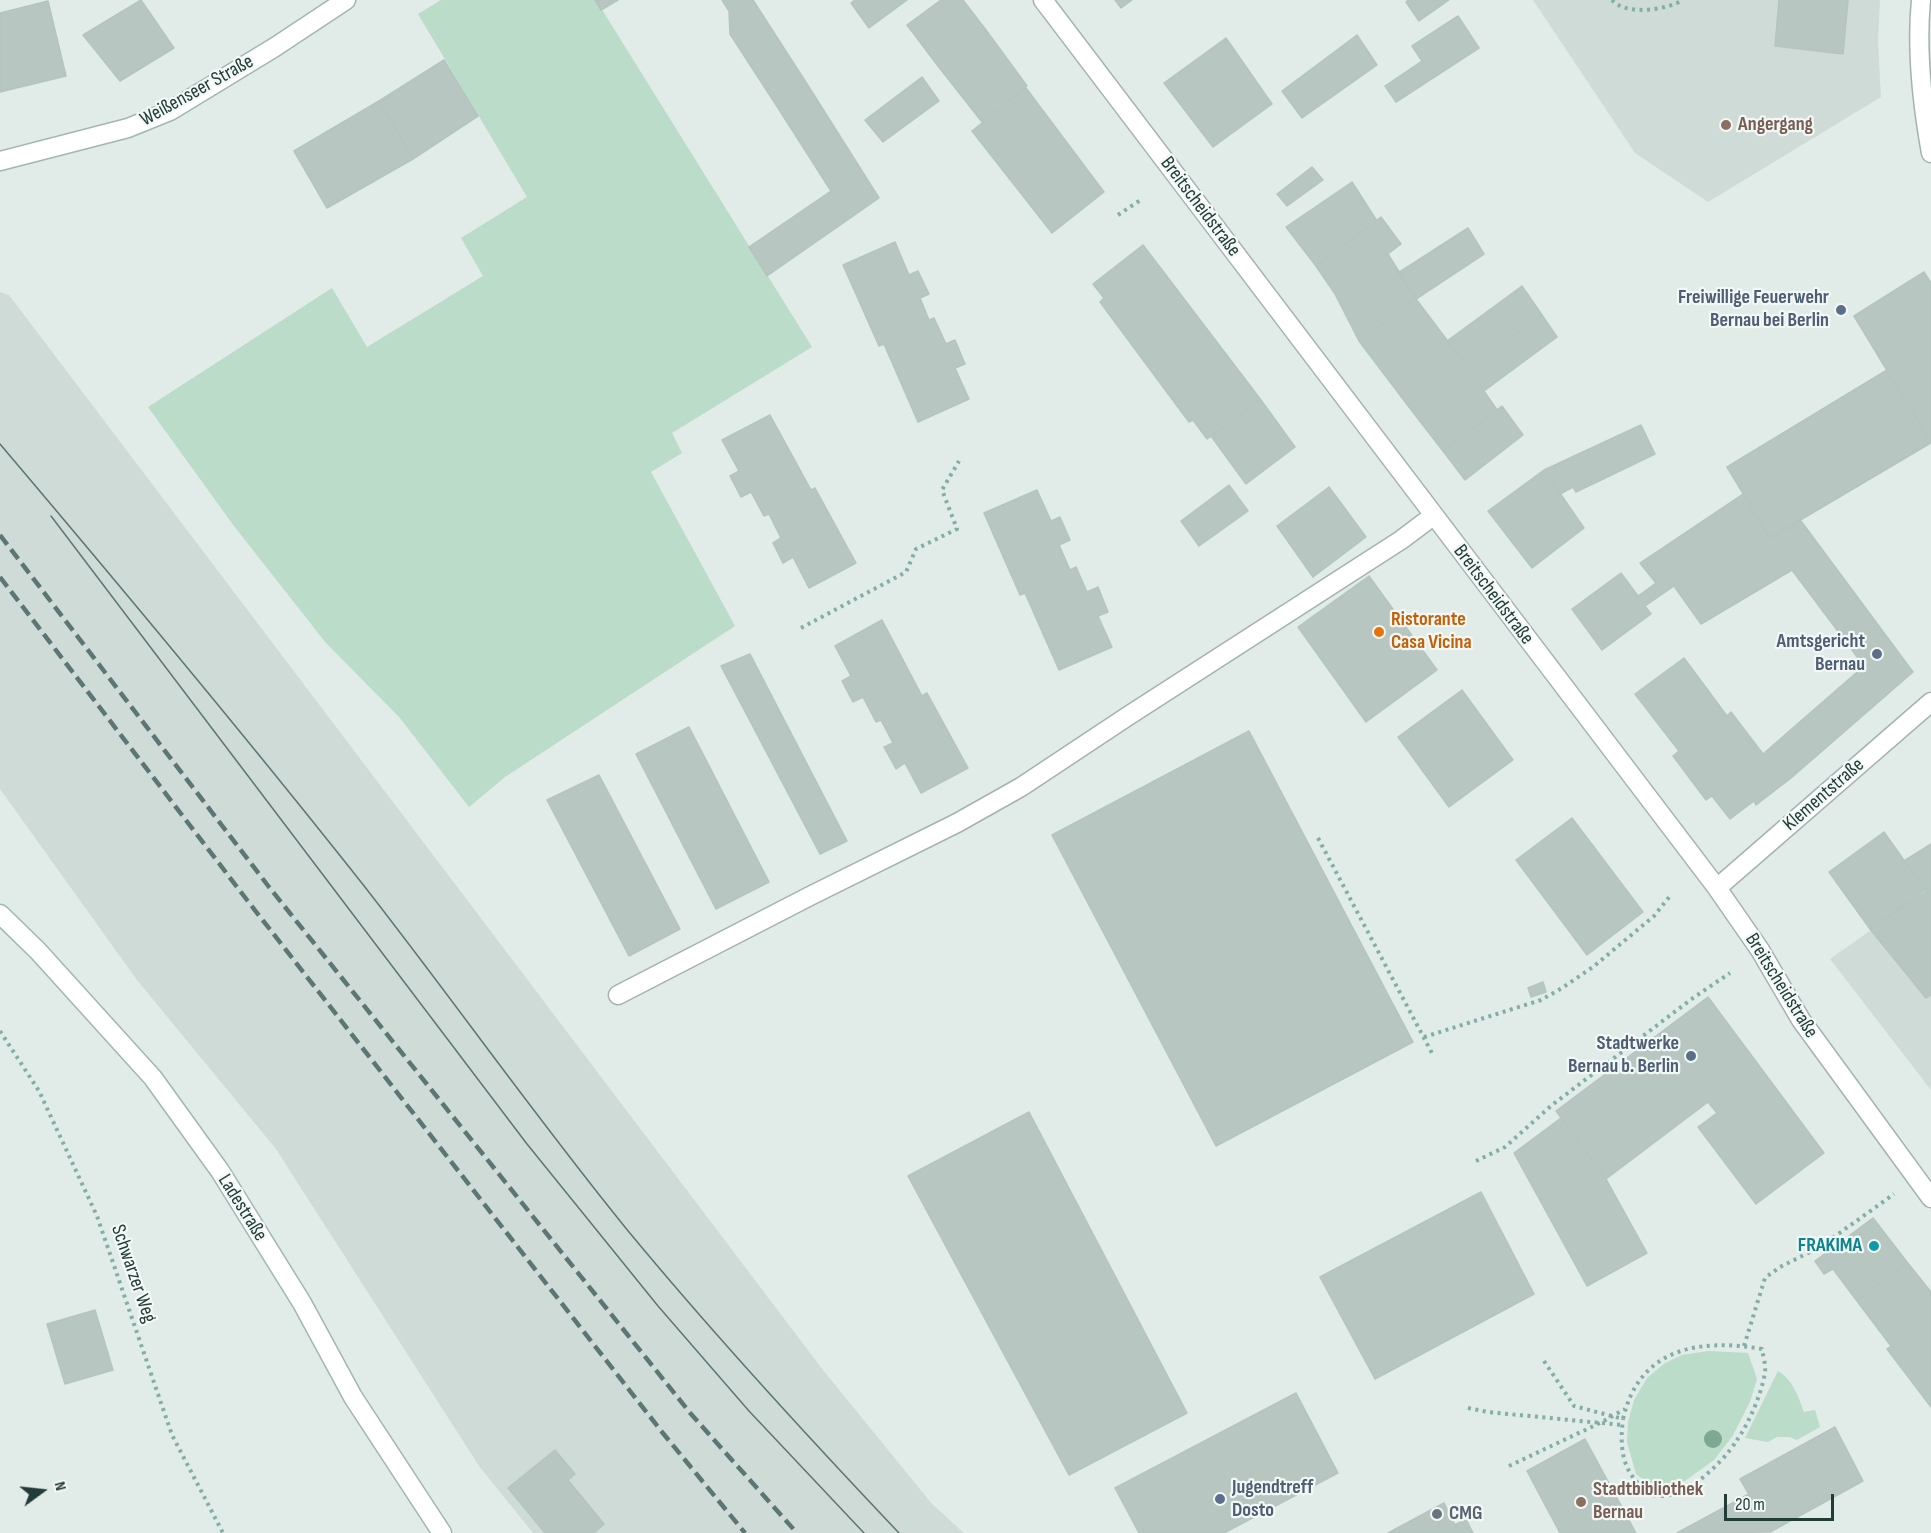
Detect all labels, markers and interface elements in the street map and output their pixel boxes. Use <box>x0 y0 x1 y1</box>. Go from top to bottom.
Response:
street label: Weißenseer Straße <box>136 50 258 132</box>
place label: Angergang <box>1738 113 1813 137</box>
marker: Angergang <box>1719 118 1733 132</box>
street label: Breitscheidstraße <box>1155 152 1245 262</box>
place label: Freiwillige Feuerwehr Bernau bei Berlin <box>1678 286 1829 333</box>
marker: Freiwillige Feuerwehr Bernau bei Berlin <box>1834 303 1848 317</box>
street label: Breitscheidstraße <box>1448 540 1538 650</box>
place label: Ristorante Casa Vicina <box>1391 608 1472 655</box>
marker: Ristorante Casa Vicina <box>1372 625 1386 639</box>
place label: Amtsgericht Bernau <box>1777 630 1865 677</box>
marker: Amtsgericht Bernau <box>1870 647 1884 661</box>
street label: Klementstraße <box>1779 753 1869 837</box>
street label: Breitscheidstraße <box>1739 929 1823 1043</box>
place label: Stadtwerke Bernau b. Berlin <box>1568 1032 1679 1079</box>
marker: Stadtwerke Bernau b. Berlin <box>1684 1049 1698 1063</box>
street label: Ladestraße <box>212 1170 272 1246</box>
street label: Schwarzer Weg <box>105 1222 161 1326</box>
place label: FRAKIMA <box>1798 1234 1862 1258</box>
marker: FRAKIMA <box>1867 1239 1881 1253</box>
north arrow <box>12 1461 72 1521</box>
place label: Jugendtreff Dosto <box>1232 1476 1313 1523</box>
place label: Stadtbibliothek Bernau <box>1593 1478 1703 1525</box>
text: N <box>50 1480 70 1493</box>
scale bar <box>1727 1482 1836 1520</box>
marker: Jugendtreff Dosto <box>1213 1492 1227 1506</box>
text: 20 m <box>1735 1494 1765 1515</box>
marker: Stadtbibliothek Bernau <box>1574 1495 1588 1509</box>
place label: CMG <box>1449 1502 1482 1526</box>
marker: CMG <box>1430 1507 1444 1521</box>

